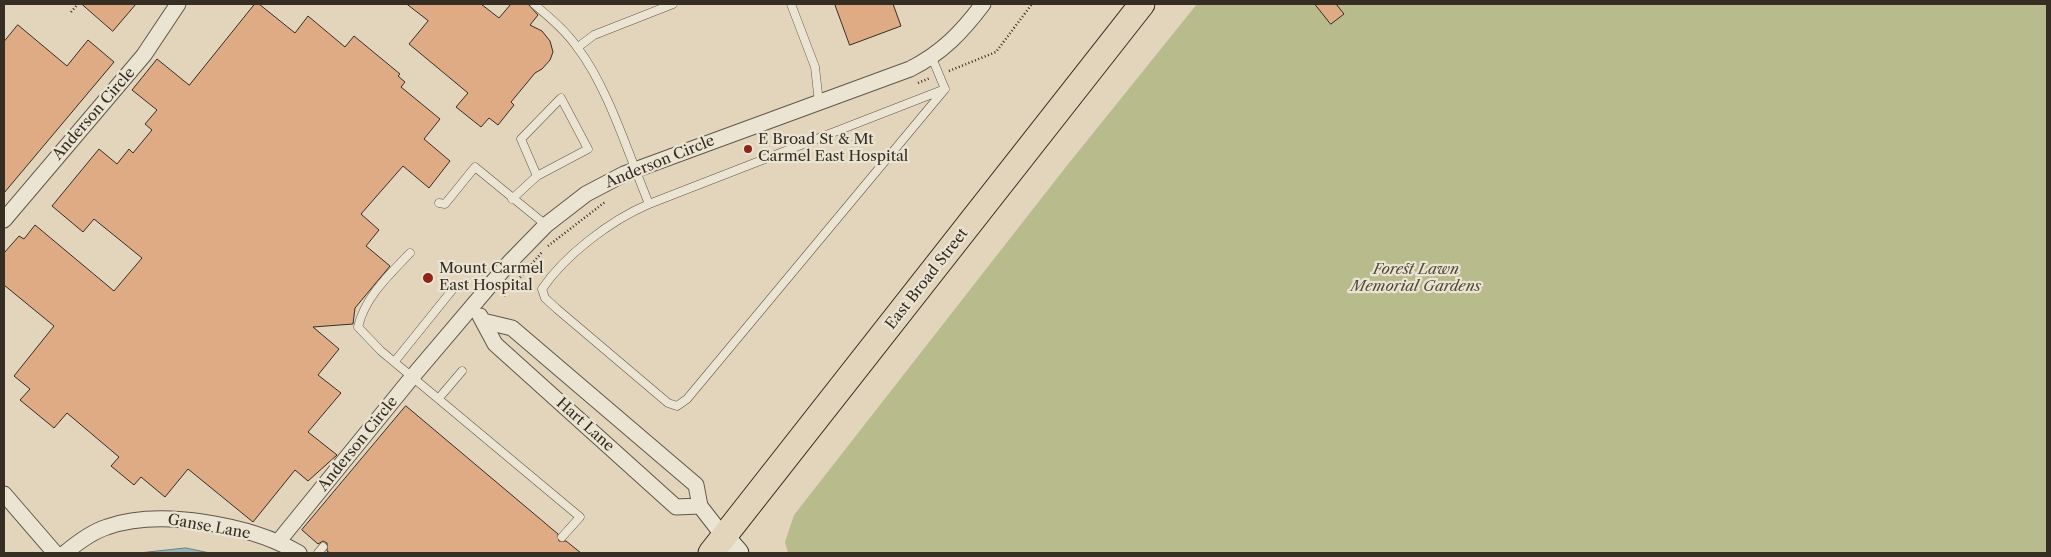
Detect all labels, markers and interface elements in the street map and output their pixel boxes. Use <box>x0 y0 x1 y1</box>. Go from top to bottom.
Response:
street label: Anderson Circle <box>49 64 139 164</box>
place label: E Broad St & Mt Carmel East Hospital <box>758 131 908 166</box>
street label: Anderson Circle <box>603 132 717 192</box>
marker: E Broad St & Mt Carmel East Hospital <box>742 143 754 155</box>
street label: East Broad Street <box>882 225 972 333</box>
place label: Mount Carmel East Hospital <box>439 260 544 295</box>
park label: Forest Lawn Memorial Gardens <box>1351 261 1481 296</box>
marker: Mount Carmel East Hospital <box>421 271 435 285</box>
street label: Anderson Circle <box>314 393 402 495</box>
street label: Hart Lane <box>552 394 618 456</box>
street label: Ganse Lane <box>166 511 252 543</box>

